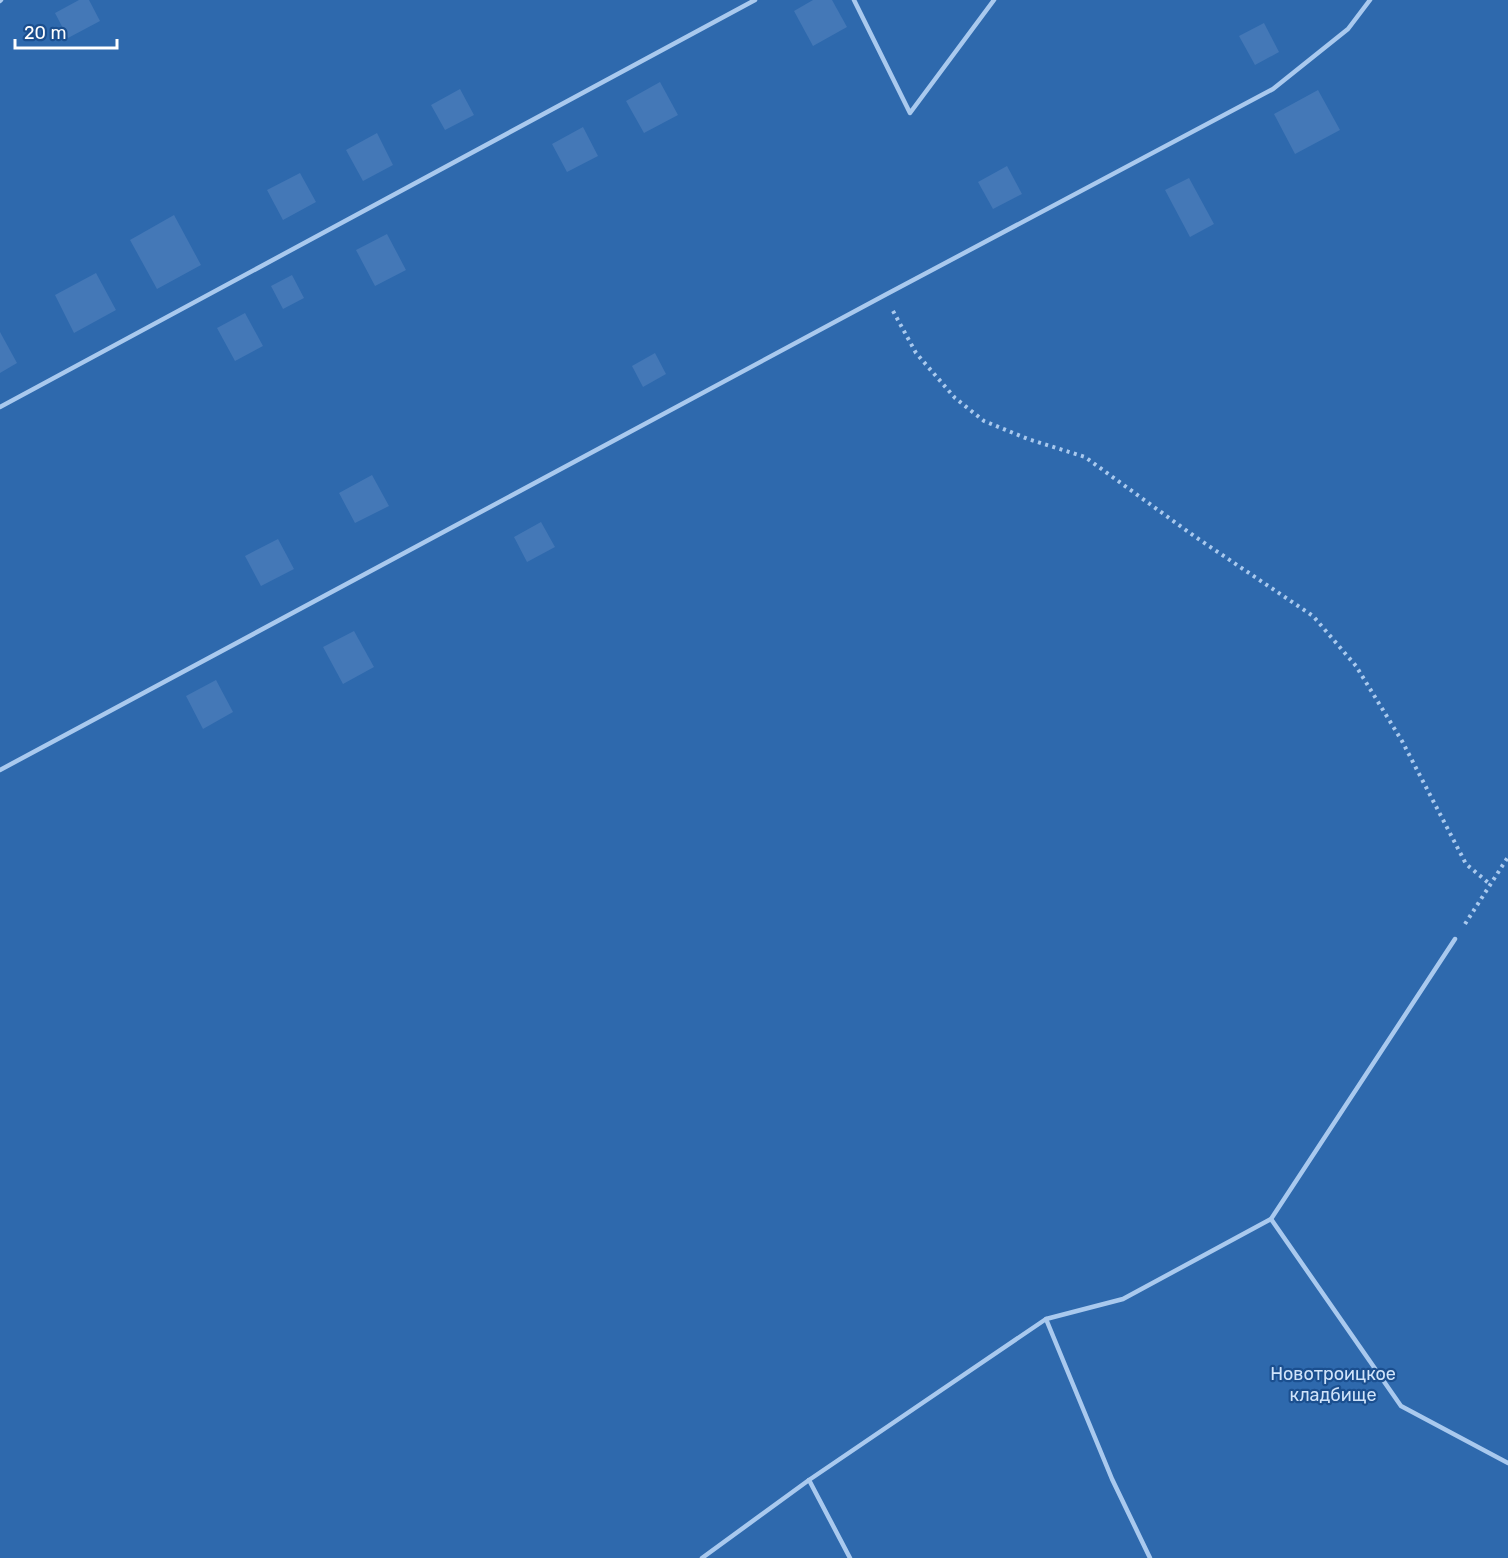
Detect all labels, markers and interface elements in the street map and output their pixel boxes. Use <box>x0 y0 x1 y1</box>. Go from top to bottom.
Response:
scale bar <box>15 12 117 50</box>
text: 20 m <box>24 22 66 44</box>
park label: Новотроицкое кладбище <box>1270 1363 1396 1406</box>

